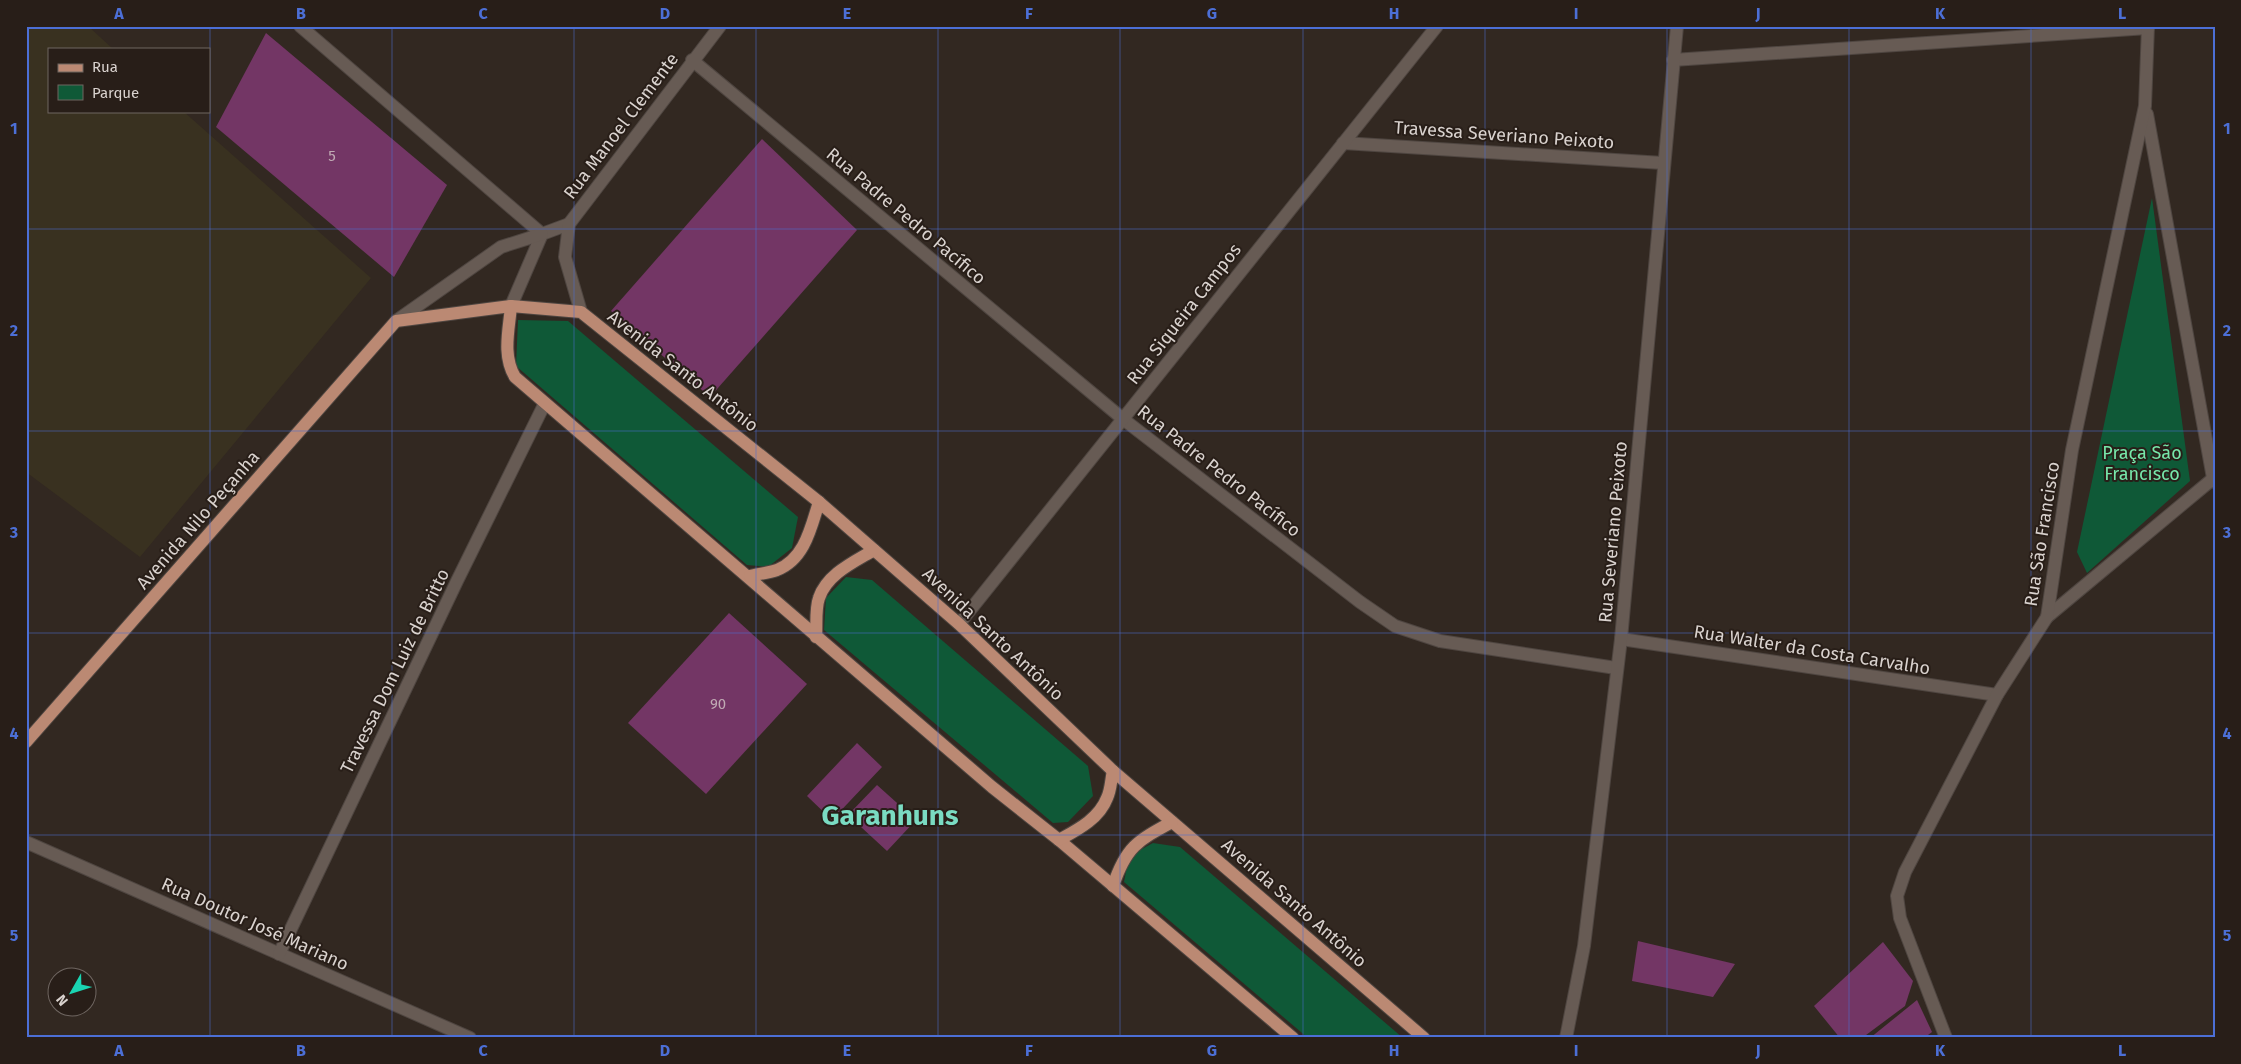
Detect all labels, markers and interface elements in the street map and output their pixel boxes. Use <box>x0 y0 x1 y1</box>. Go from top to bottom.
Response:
text: A <box>113 4 124 23</box>
text: B <box>296 4 306 23</box>
text: C <box>478 4 488 23</box>
text: D <box>660 4 670 23</box>
text: E <box>843 4 851 23</box>
text: F <box>1025 4 1033 23</box>
text: G <box>1207 4 1217 23</box>
text: H <box>1389 4 1399 23</box>
text: I <box>1574 4 1578 23</box>
text: J <box>1754 4 1761 23</box>
text: K <box>1935 4 1946 23</box>
text: L <box>2118 4 2126 23</box>
legend <box>48 48 210 112</box>
street label: Rua Manoel Clemente <box>559 49 683 203</box>
text: Rua <box>92 58 118 76</box>
text: Parque <box>92 84 139 102</box>
street label: Travessa Severiano Peixoto <box>1393 116 1615 154</box>
text: 1 <box>10 119 18 138</box>
text: 1 <box>2223 119 2231 138</box>
street label: Rua Padre Pedro Pacífico <box>822 143 990 289</box>
house number: 5 <box>328 147 336 165</box>
street label: Rua Siqueira Campos <box>1122 239 1246 389</box>
street label: Avenida Santo Antônio <box>603 305 763 437</box>
text: 2 <box>10 321 18 340</box>
text: 2 <box>2223 321 2231 340</box>
street label: Rua Padre Pedro Pacífico <box>1133 400 1305 542</box>
street label: Rua Severiano Peixoto <box>1594 440 1632 624</box>
park label: Praça São Francisco <box>2102 442 2182 485</box>
street label: Avenida Nilo Peçanha <box>132 446 264 594</box>
street label: Rua São Francisco <box>2020 460 2064 608</box>
text: 3 <box>9 523 18 542</box>
text: 3 <box>2222 523 2231 542</box>
street label: Avenida Santo Antônio <box>918 563 1068 705</box>
street label: Travessa Dom Luiz de Britto <box>336 565 454 777</box>
street label: Rua Walter da Costa Carvalho <box>1692 620 1932 680</box>
house number: 90 <box>710 695 726 713</box>
text: 4 <box>9 724 19 743</box>
text: 4 <box>2222 724 2232 743</box>
district label: Garanhuns <box>821 799 959 832</box>
street label: Avenida Santo Antônio <box>1217 834 1371 972</box>
street label: Rua Doutor José Mariano <box>158 873 352 975</box>
text: 5 <box>10 926 19 945</box>
text: 5 <box>2223 926 2232 945</box>
north arrow <box>48 966 98 1016</box>
text: N <box>53 991 72 1009</box>
text: A <box>113 1041 124 1060</box>
text: B <box>296 1041 306 1060</box>
text: C <box>478 1041 488 1060</box>
text: D <box>660 1041 670 1060</box>
text: E <box>843 1041 851 1060</box>
text: F <box>1025 1041 1033 1060</box>
text: G <box>1207 1041 1217 1060</box>
text: H <box>1389 1041 1399 1060</box>
text: I <box>1574 1041 1578 1060</box>
text: J <box>1754 1041 1761 1060</box>
text: K <box>1935 1041 1946 1060</box>
text: L <box>2118 1041 2126 1060</box>

